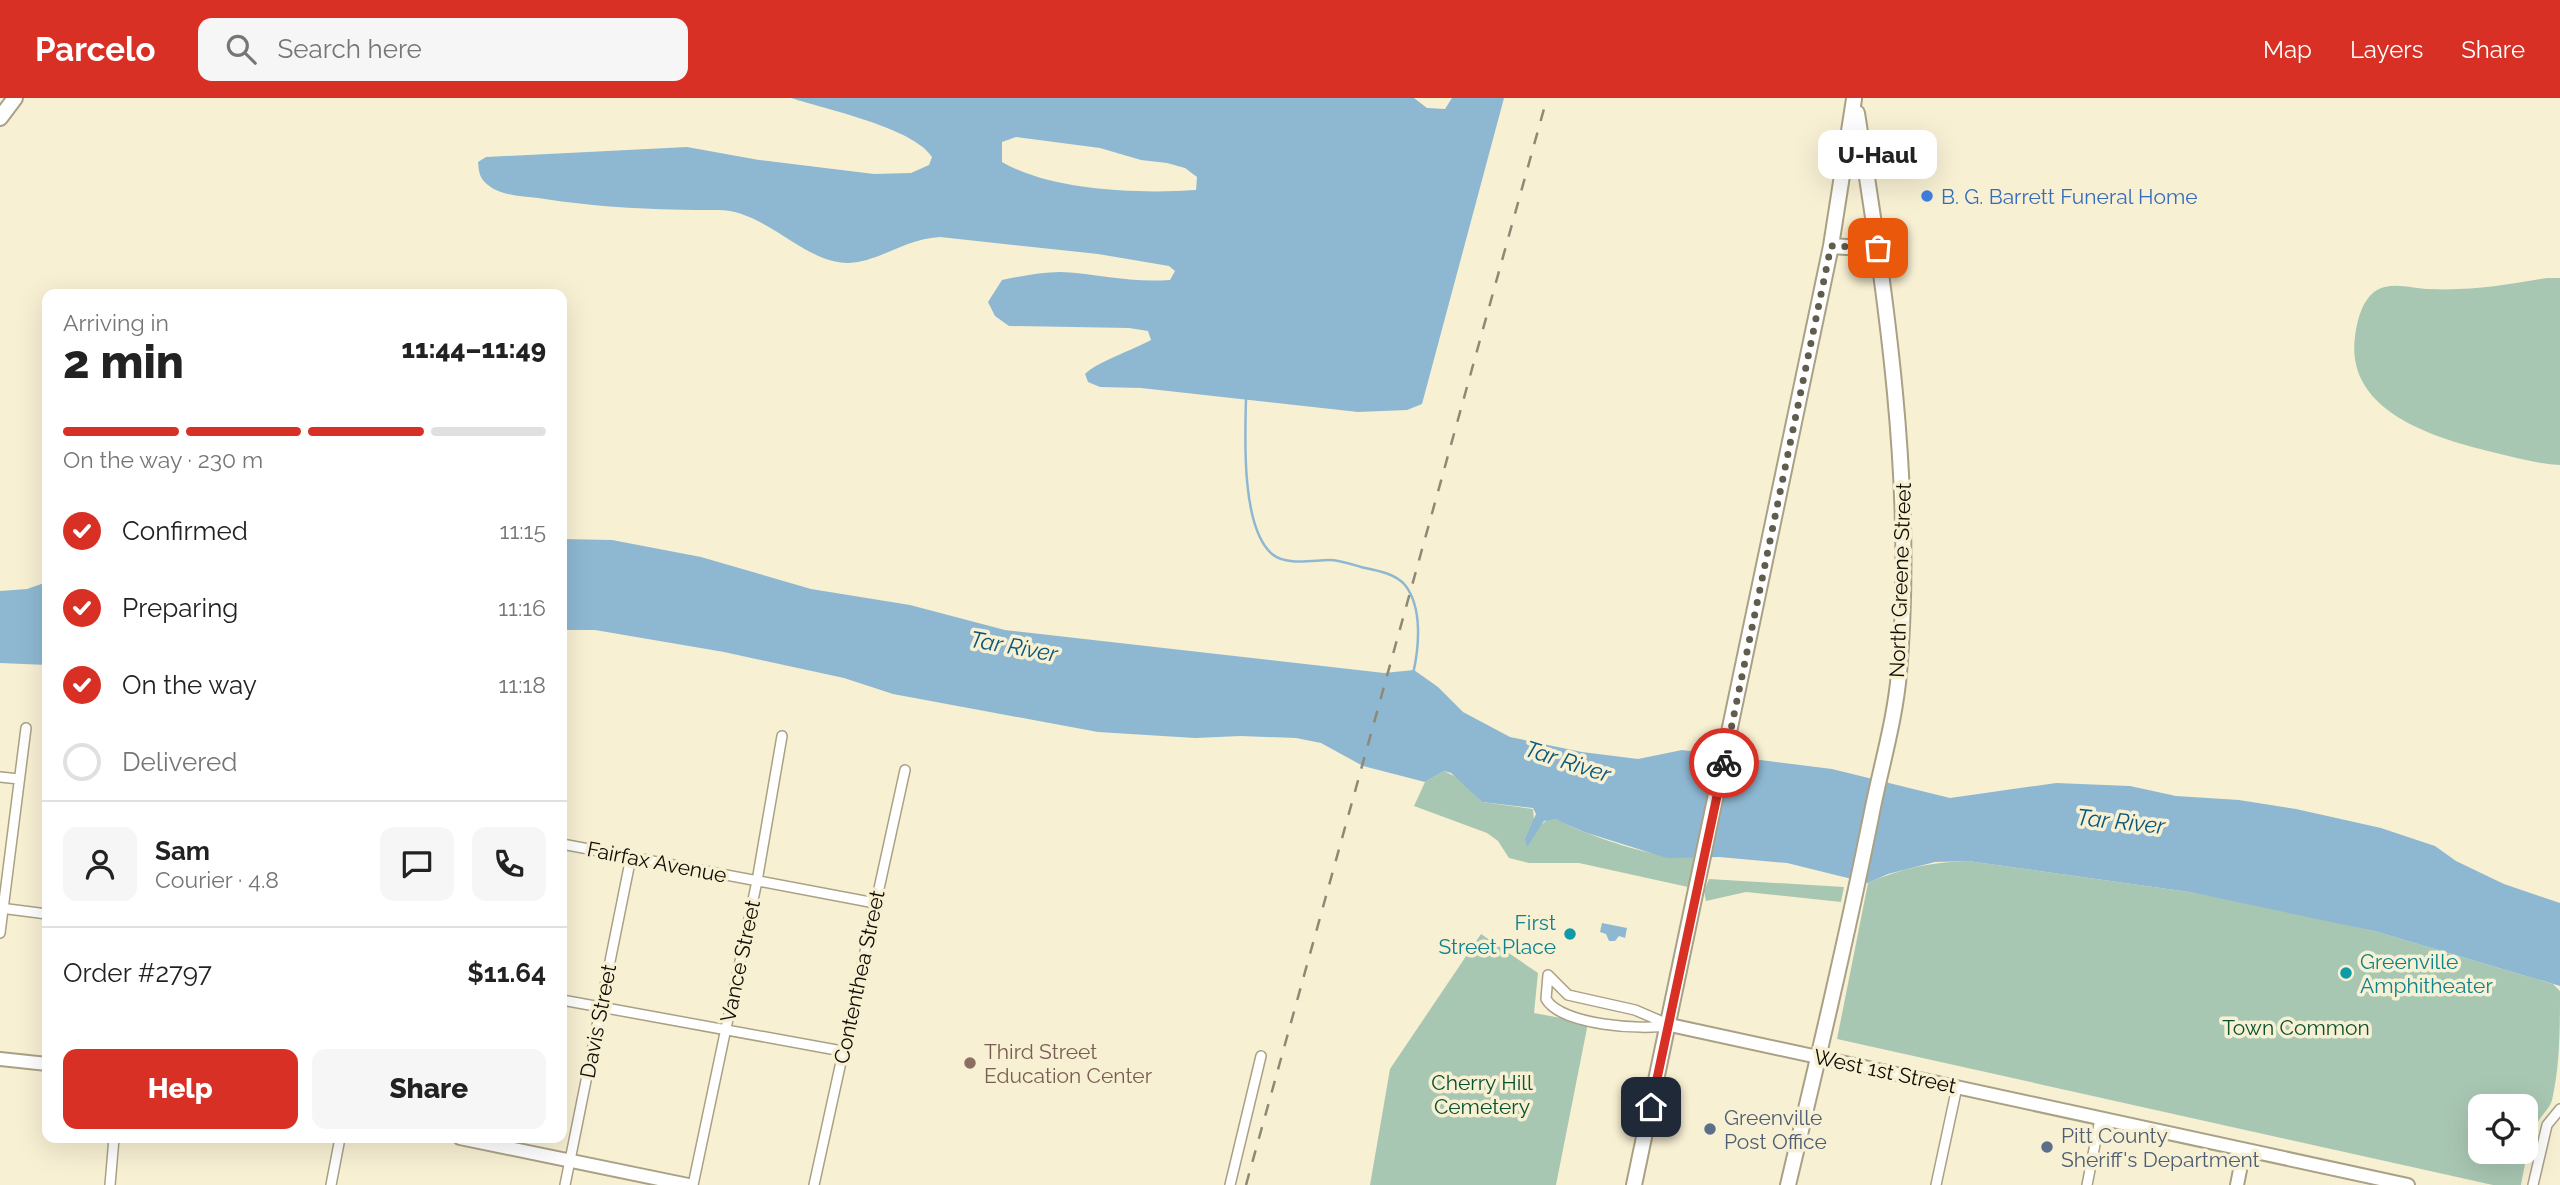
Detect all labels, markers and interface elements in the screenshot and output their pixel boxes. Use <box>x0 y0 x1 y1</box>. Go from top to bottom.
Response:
search box <box>198 18 688 81</box>
text: Parcelo <box>35 30 156 69</box>
icon: search <box>222 30 260 68</box>
text: Search here <box>278 34 422 64</box>
text: Map <box>2263 35 2312 64</box>
text: Layers <box>2350 35 2423 64</box>
text: Share <box>2461 35 2525 64</box>
callout: U-Haul <box>1818 129 1938 178</box>
text: U-Haul <box>1838 141 1917 168</box>
place label: B. G. Barrett Funeral Home <box>1941 184 2198 209</box>
marker: B. G. Barrett Funeral Home <box>1919 188 1935 204</box>
pin <box>1848 218 1908 278</box>
icon: bag <box>1859 229 1897 267</box>
text: Arriving in <box>63 309 169 336</box>
text: 11:44–11:49 <box>401 334 546 364</box>
text: 2 min <box>63 335 184 389</box>
text: On the way · 230 m <box>63 446 263 473</box>
street label: North Greene Street <box>1884 482 1916 678</box>
icon: check <box>63 512 101 550</box>
text: Confirmed <box>122 516 248 546</box>
text: 11:15 <box>500 517 546 544</box>
icon: check <box>63 589 101 627</box>
text: Preparing <box>122 593 238 623</box>
text: 11:16 <box>498 594 546 621</box>
water label: Tar River <box>968 625 1061 667</box>
icon: check <box>63 666 101 704</box>
text: On the way <box>122 670 257 700</box>
text: 11:18 <box>499 671 546 698</box>
courier <box>1689 728 1759 798</box>
water label: Tar River <box>1522 734 1615 788</box>
icon: bike <box>1705 744 1743 782</box>
text: Delivered <box>122 747 237 777</box>
water label: Tar River <box>2076 803 2168 839</box>
button: person <box>63 827 137 901</box>
button: chat <box>380 827 454 901</box>
button: phone <box>472 827 546 901</box>
text: Sam <box>155 836 210 866</box>
street label: Fairfax Avenue <box>585 836 729 888</box>
text: Courier · 4.8 <box>155 866 279 893</box>
street label: Contenthea Street <box>828 888 890 1066</box>
street label: Vance Street <box>715 898 765 1024</box>
place label: First Street Place <box>1438 910 1556 959</box>
marker: First Street Place <box>1562 926 1578 942</box>
place label: Greenville Amphitheater <box>2360 949 2493 998</box>
text: Order #2797 <box>63 958 212 988</box>
text: $11.64 <box>467 958 546 988</box>
street label: Davis Street <box>575 962 621 1080</box>
marker: Greenville Amphitheater <box>2338 965 2354 981</box>
park label: Town Common <box>2222 1015 2370 1040</box>
place label: Third Street Education Center <box>984 1039 1153 1088</box>
street label: West 1st Street <box>1811 1044 1959 1098</box>
button: Help <box>63 1049 298 1129</box>
button: Share <box>312 1049 546 1129</box>
marker: Third Street Education Center <box>962 1055 978 1071</box>
park label: Cherry Hill Cemetery <box>1431 1070 1533 1119</box>
pin <box>1621 1077 1681 1137</box>
icon: home <box>1632 1088 1670 1126</box>
map controls <box>2468 1094 2538 1164</box>
button: locate <box>2468 1094 2538 1164</box>
place label: Greenville Post Office <box>1724 1105 1827 1154</box>
marker: Greenville Post Office <box>1702 1121 1718 1137</box>
place label: Pitt County Sheriff's Department <box>2061 1123 2260 1172</box>
marker: Pitt County Sheriff's Department <box>2039 1139 2055 1155</box>

